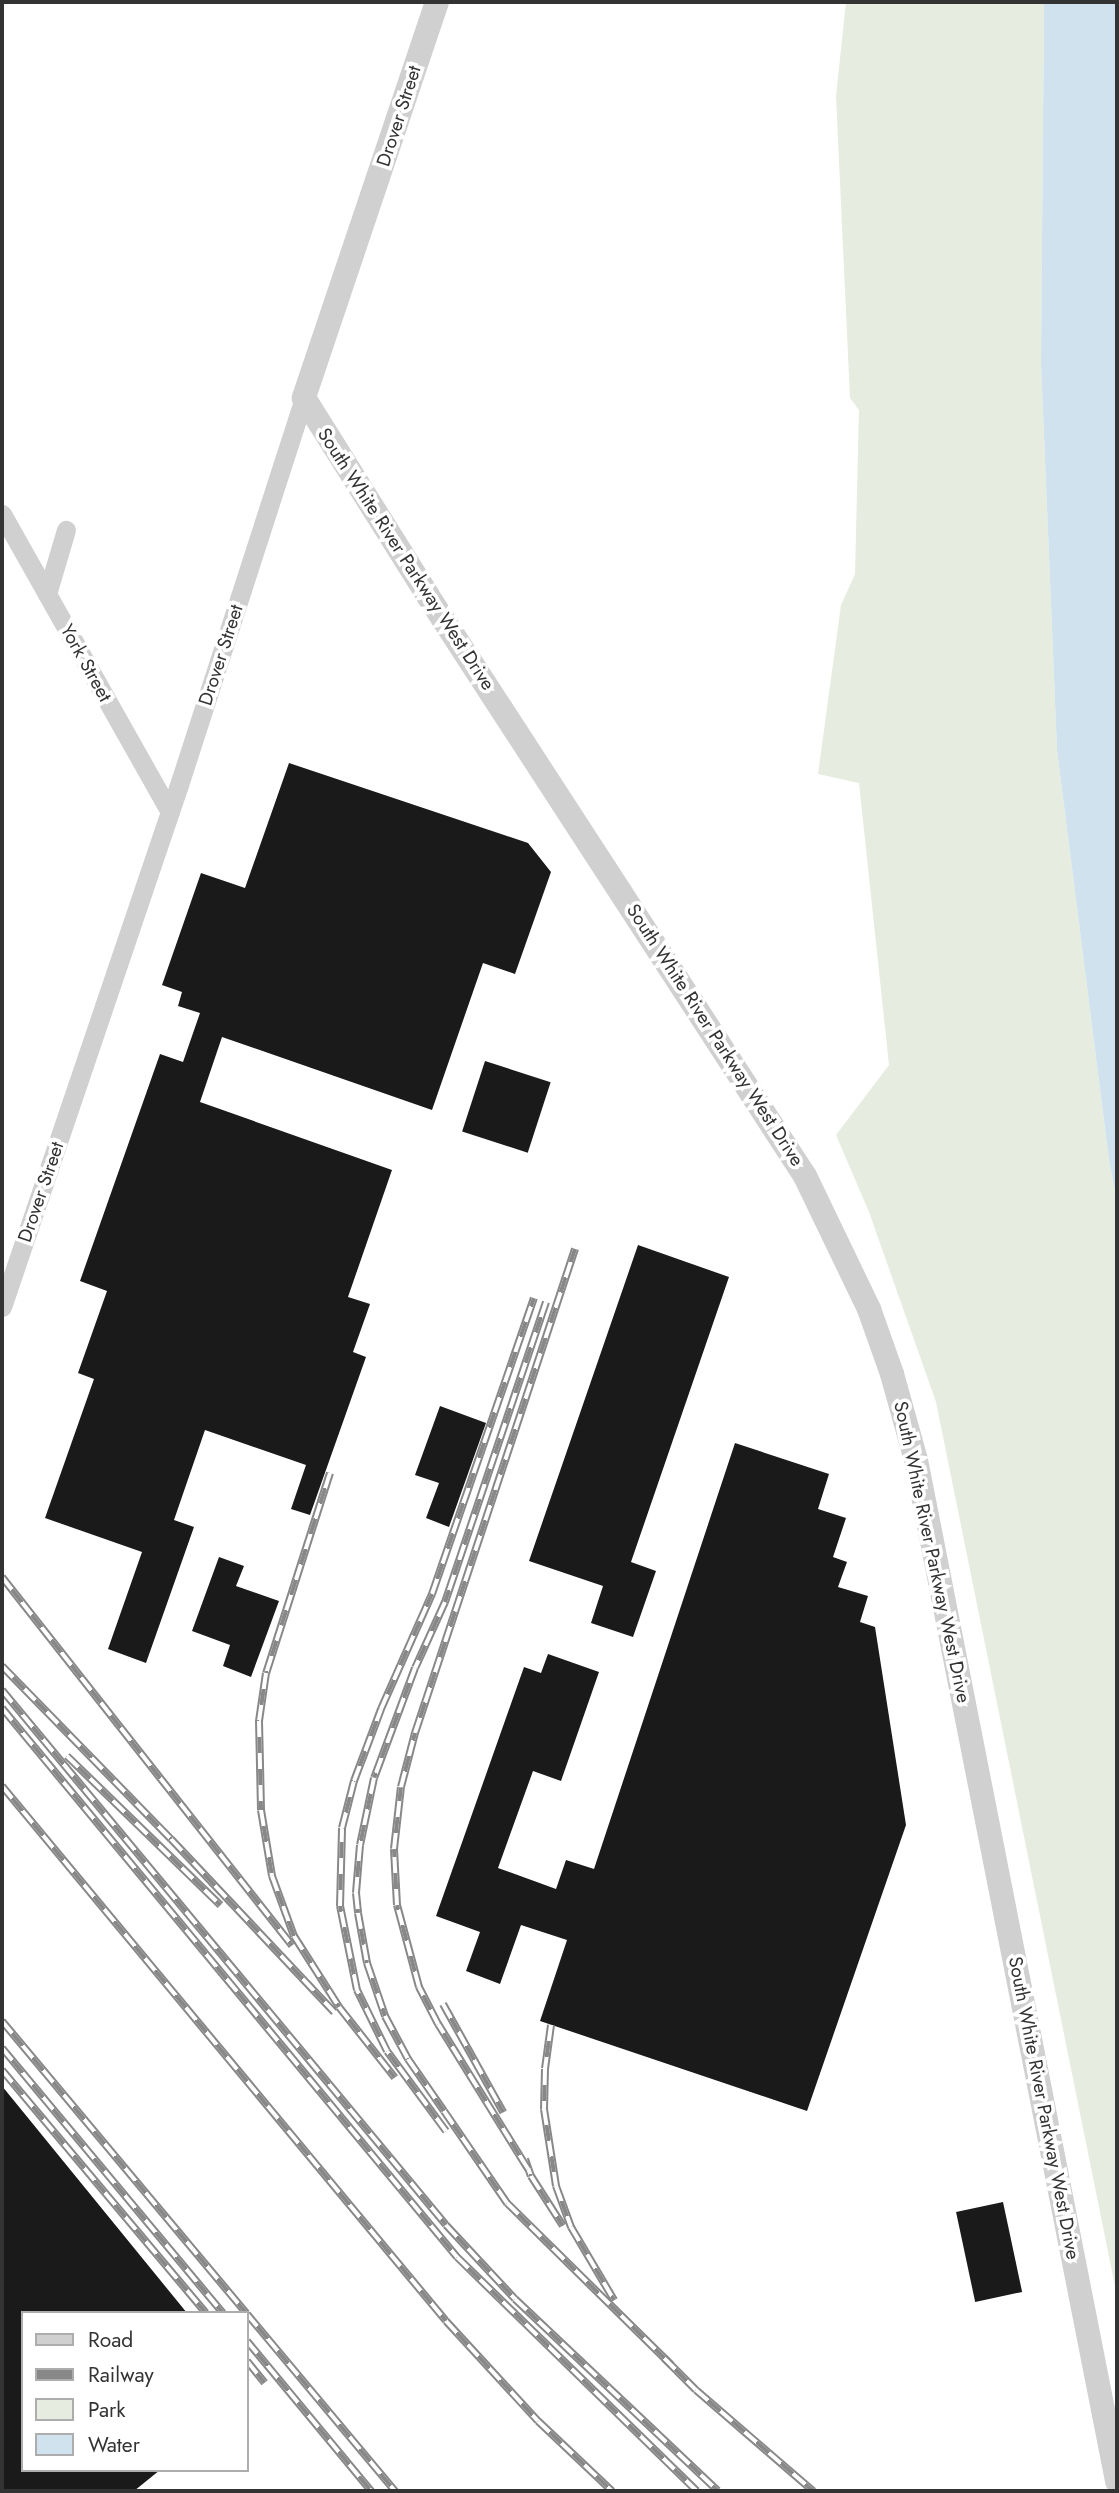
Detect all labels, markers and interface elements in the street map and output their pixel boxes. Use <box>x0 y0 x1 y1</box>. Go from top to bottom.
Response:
street label: Drover Street <box>372 63 426 169</box>
street label: South White River Parkway West Drive <box>313 424 499 694</box>
street label: Drover Street <box>194 602 248 708</box>
street label: York Street <box>55 620 117 706</box>
street label: South White River Parkway West Drive <box>622 900 808 1170</box>
street label: Drover Street <box>13 1139 69 1245</box>
street label: South White River Parkway West Drive <box>889 1399 975 1705</box>
street label: South White River Parkway West Drive <box>1003 1955 1085 2261</box>
legend <box>21 2311 248 2472</box>
text: Road <box>88 2325 133 2355</box>
text: Railway <box>88 2360 154 2390</box>
text: Park <box>88 2395 125 2425</box>
text: Water <box>88 2430 140 2460</box>

